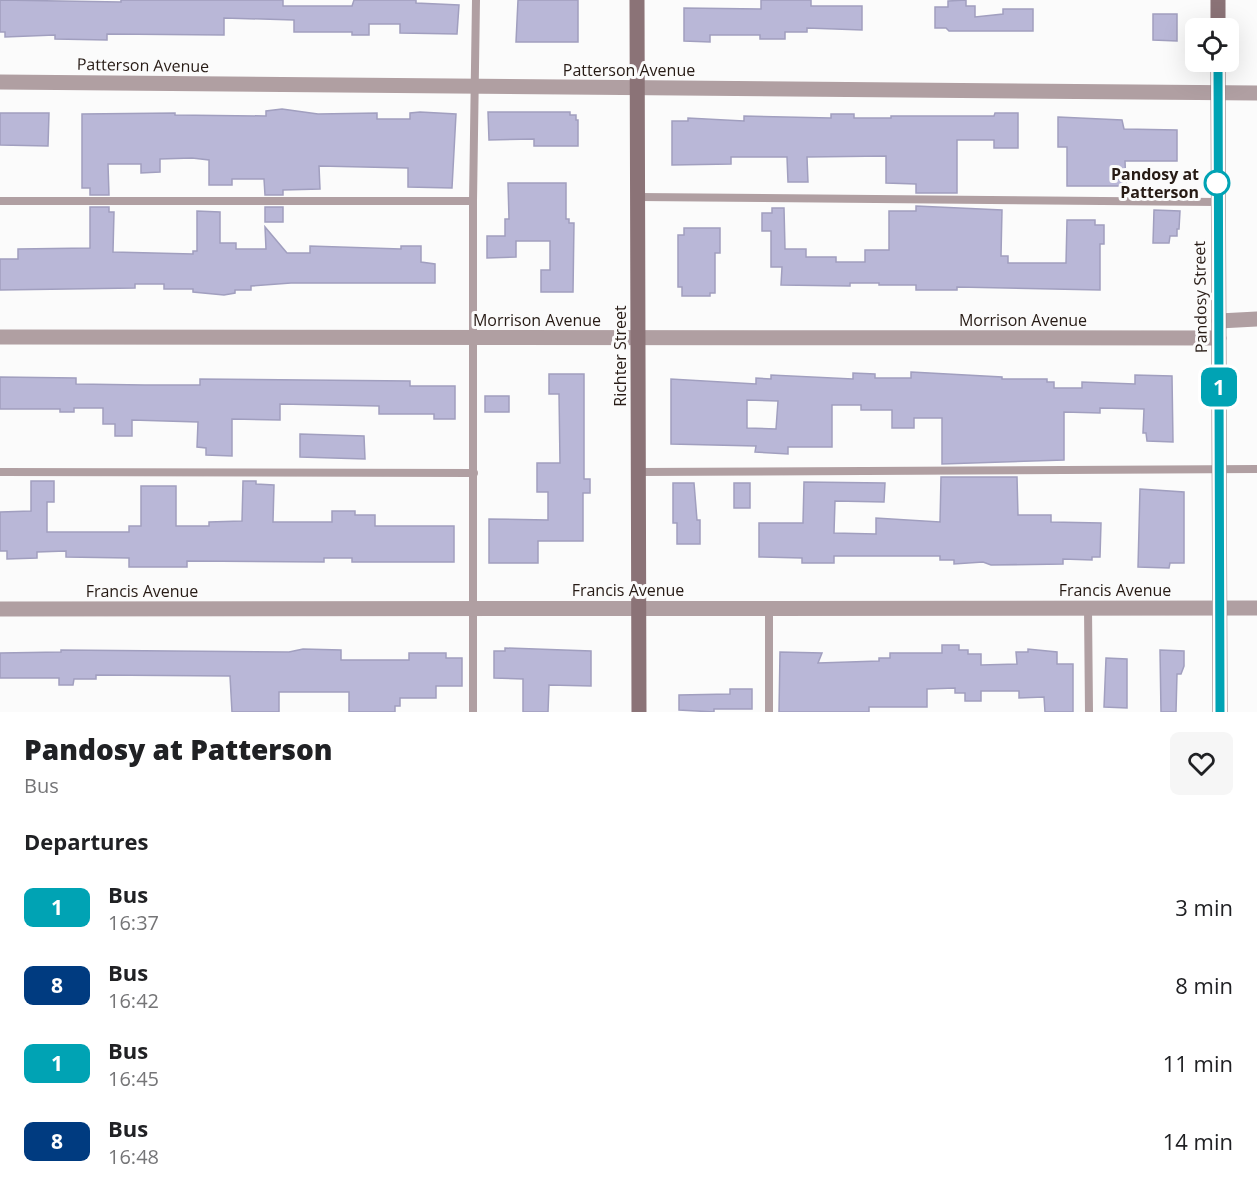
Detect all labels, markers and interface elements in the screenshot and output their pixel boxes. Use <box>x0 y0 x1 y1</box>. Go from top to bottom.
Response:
map controls <box>1185 18 1239 72</box>
button: locate <box>1185 18 1239 72</box>
street label: Patterson Avenue <box>77 53 209 77</box>
street label: Patterson Avenue <box>563 59 695 81</box>
place label: Pandosy at Patterson <box>1111 163 1199 203</box>
marker: Pandosy at Patterson <box>1204 170 1230 196</box>
street label: Pandosy Street <box>1188 240 1212 353</box>
street label: Richter Street <box>609 305 631 407</box>
street label: Morrison Avenue <box>473 309 601 331</box>
street label: Morrison Avenue <box>959 309 1087 331</box>
line badge: 1 <box>1200 368 1238 406</box>
text: 1 <box>1213 373 1225 401</box>
street label: Francis Avenue <box>572 579 684 601</box>
street label: Francis Avenue <box>1059 579 1171 601</box>
street label: Francis Avenue <box>86 580 198 602</box>
text: Pandosy at Patterson <box>24 730 333 768</box>
button: heart <box>1170 732 1233 795</box>
text: Bus <box>24 772 59 799</box>
text: Departures <box>24 826 148 856</box>
text: Bus <box>108 879 148 909</box>
text: 3 min <box>1175 892 1233 922</box>
text: 1 <box>51 893 63 921</box>
text: 16:37 <box>108 909 159 936</box>
text: Bus <box>108 957 148 987</box>
text: 8 min <box>1175 970 1233 1000</box>
text: 8 <box>51 971 63 999</box>
text: 16:42 <box>108 987 159 1014</box>
text: Bus <box>108 1035 148 1065</box>
text: 11 min <box>1163 1048 1233 1078</box>
text: 1 <box>51 1049 63 1077</box>
text: 16:45 <box>108 1065 159 1092</box>
text: Bus <box>108 1113 148 1143</box>
text: 14 min <box>1163 1126 1233 1156</box>
text: 8 <box>51 1127 63 1155</box>
text: 16:48 <box>108 1143 159 1170</box>

